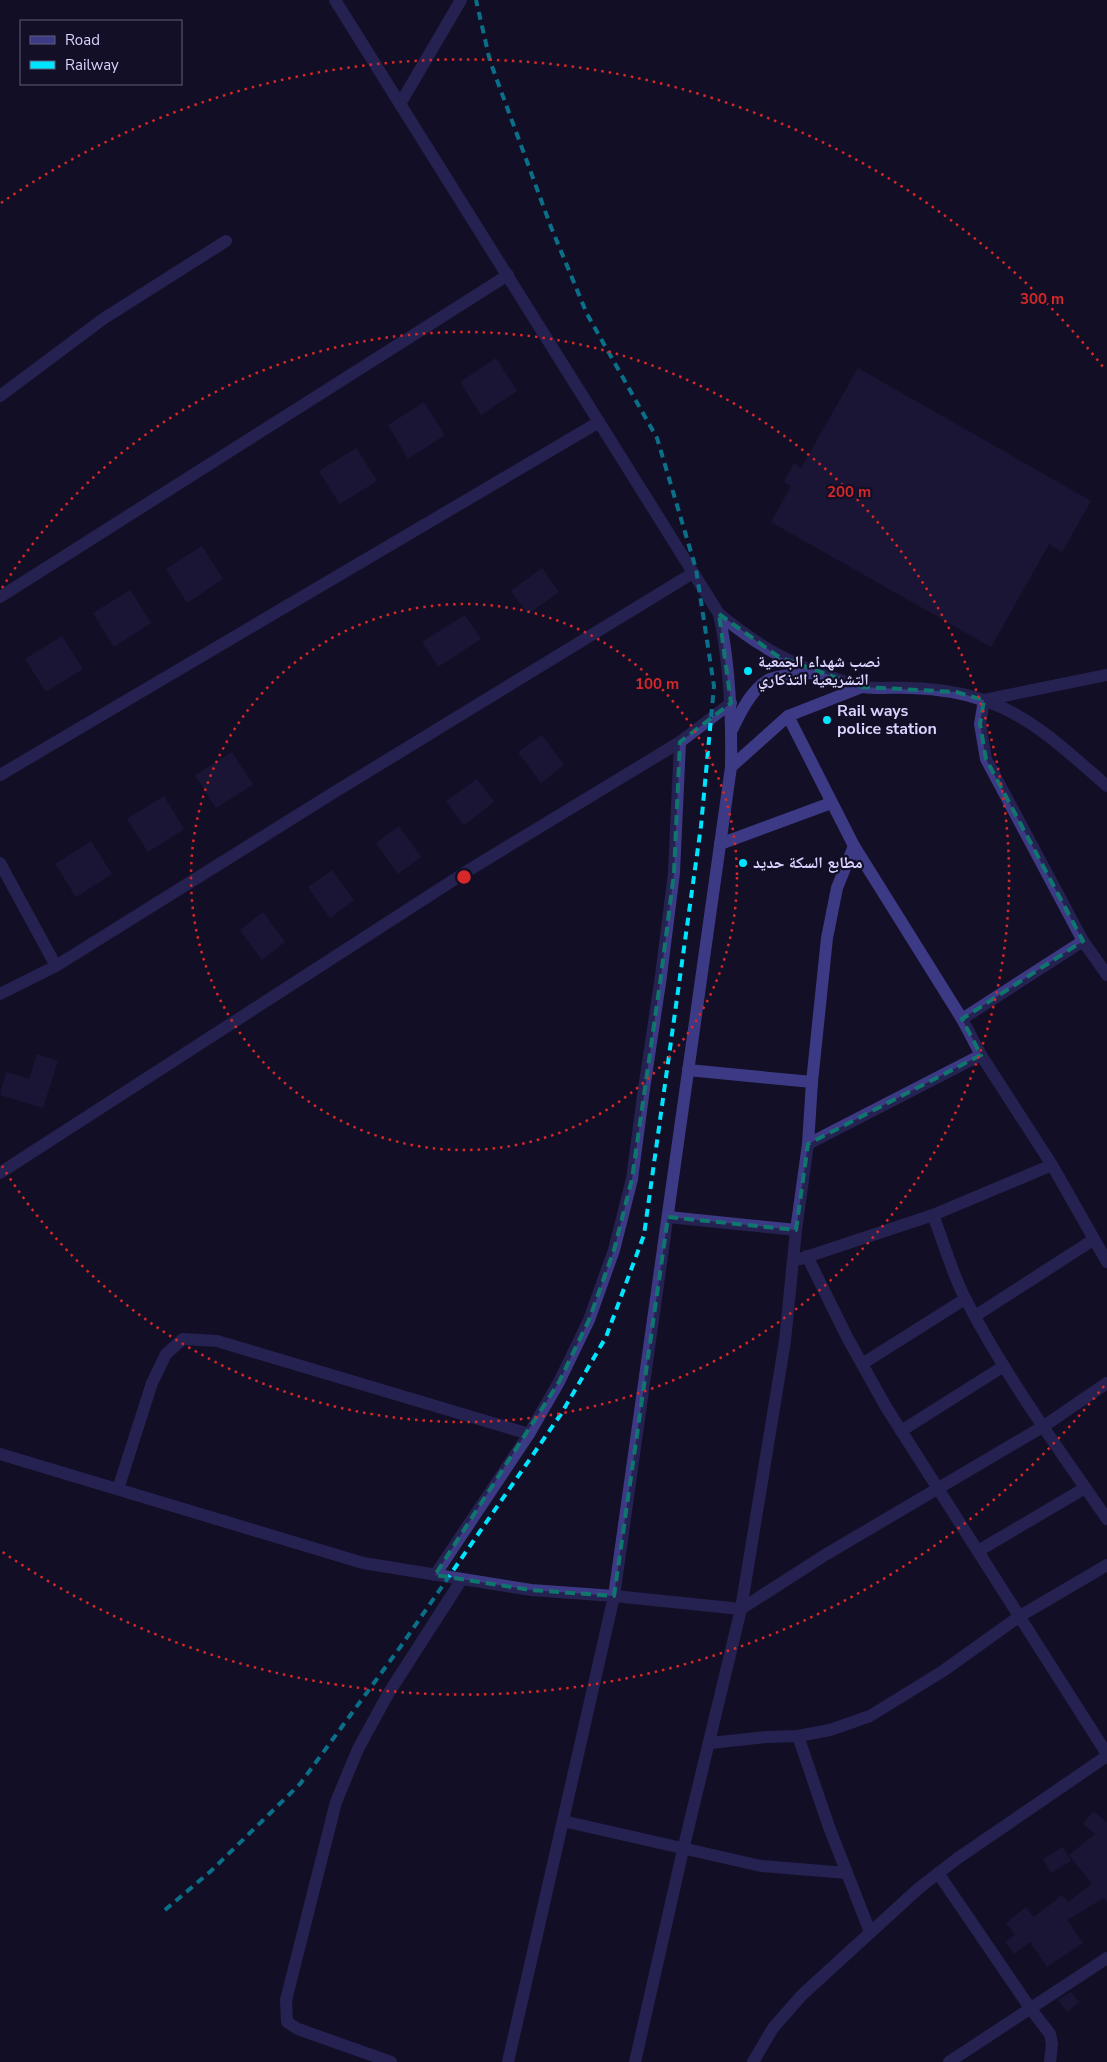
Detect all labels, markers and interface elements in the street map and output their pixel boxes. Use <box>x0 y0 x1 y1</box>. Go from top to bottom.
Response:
legend <box>20 20 182 85</box>
text: Road <box>65 30 100 50</box>
text: Railway <box>65 55 119 75</box>
text: 300 m <box>1020 289 1064 309</box>
text: 200 m <box>827 482 871 502</box>
place label: نصب شهداء الجمعية التشريعية التذكاري <box>758 651 880 692</box>
marker: نصب شهداء الجمعية التشريعية التذكاري <box>742 665 754 677</box>
text: 100 m <box>635 674 679 694</box>
place label: Rail ways police station <box>837 700 937 740</box>
marker: Rail ways police station <box>821 714 833 726</box>
place label: مطابع السكة حديد <box>753 852 863 874</box>
marker: مطابع السكة حديد <box>737 857 749 869</box>
centre of rings <box>455 868 473 886</box>

